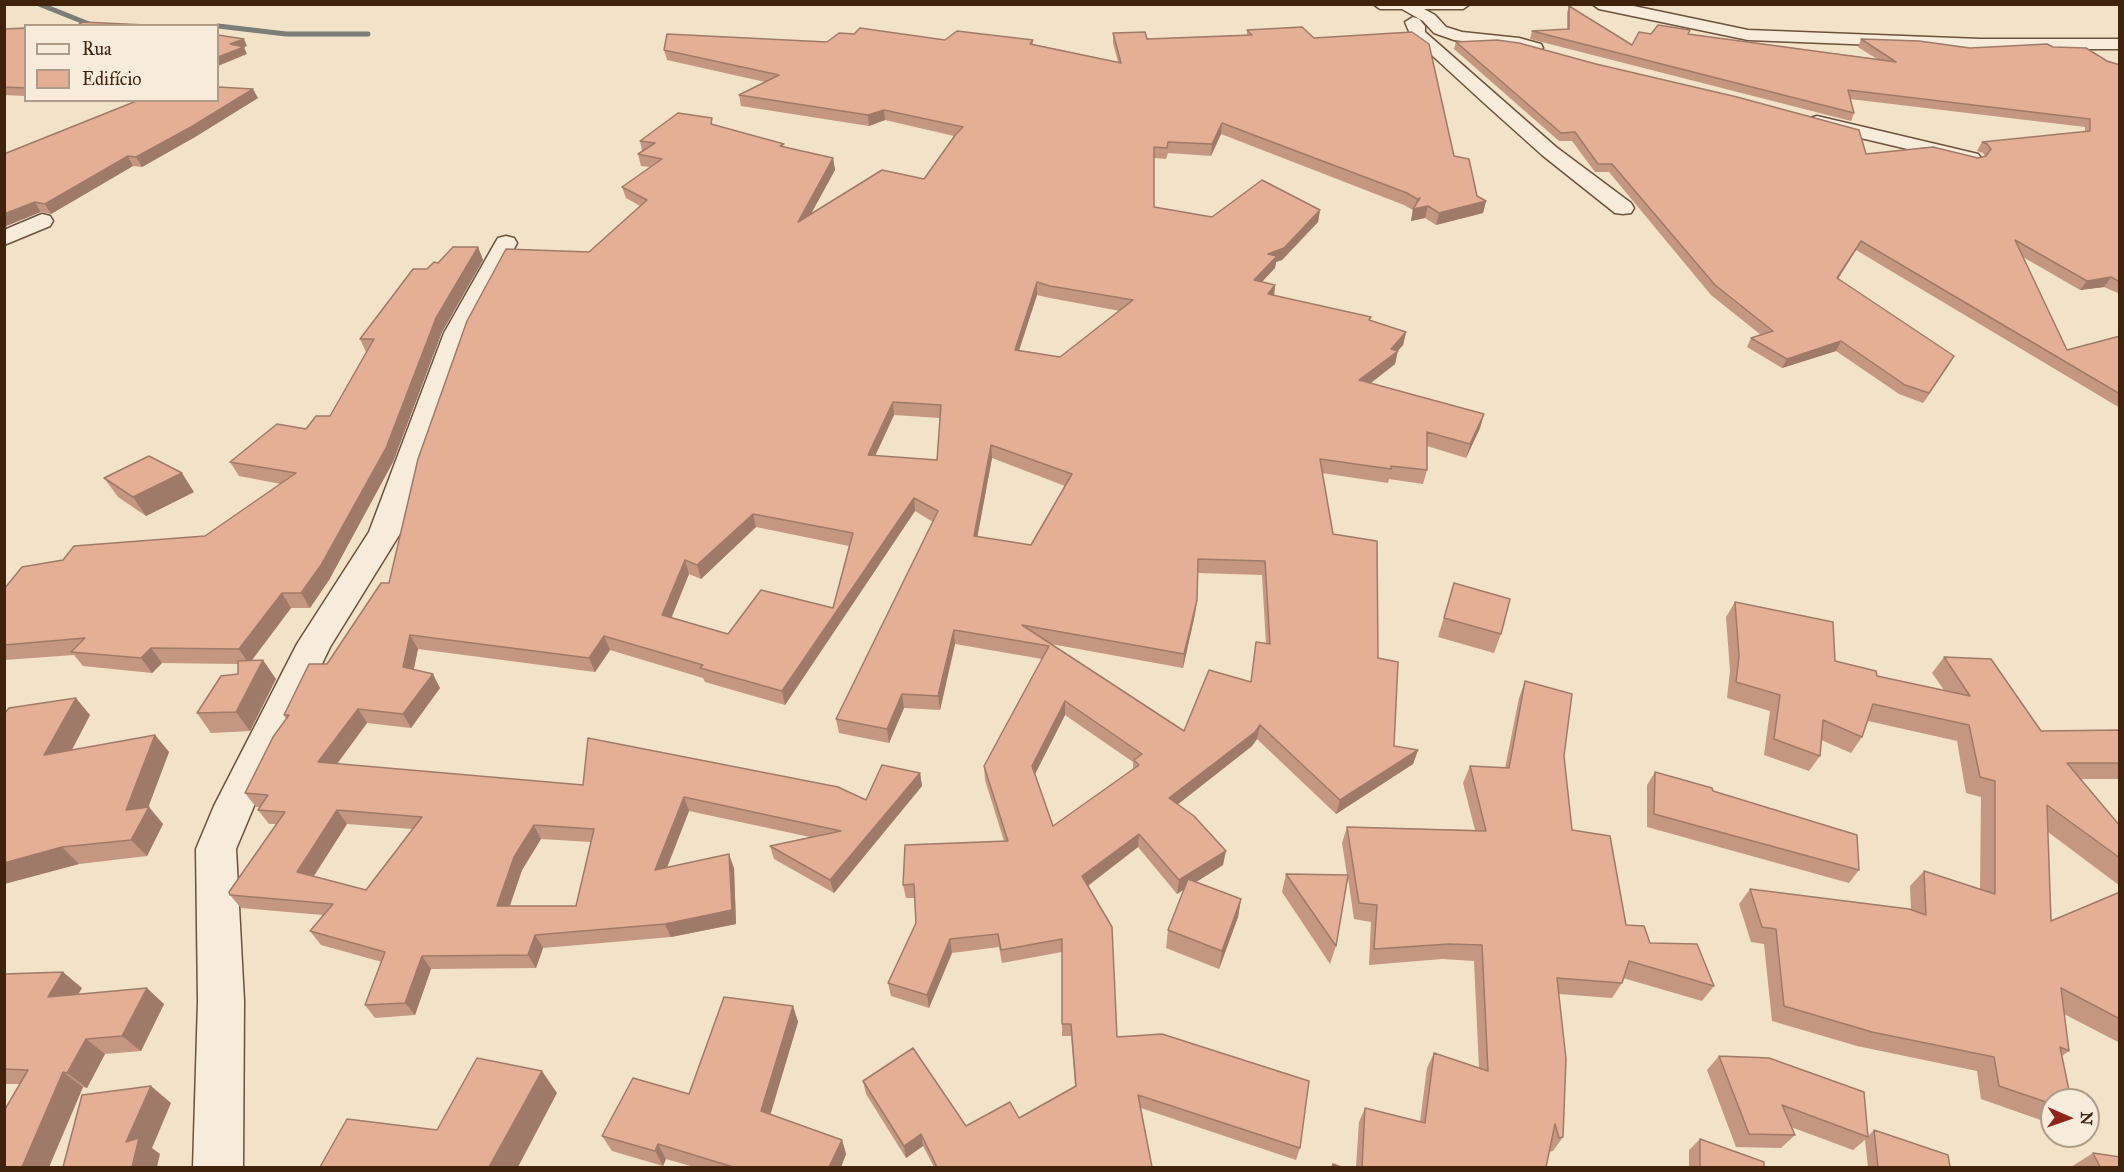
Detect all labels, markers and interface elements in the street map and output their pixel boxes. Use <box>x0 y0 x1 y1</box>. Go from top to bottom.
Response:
legend <box>24 24 219 102</box>
text: Rua <box>82 38 112 60</box>
text: Edifício <box>82 68 141 90</box>
north arrow <box>2040 1088 2100 1148</box>
text: N <box>2077 1111 2096 1126</box>

